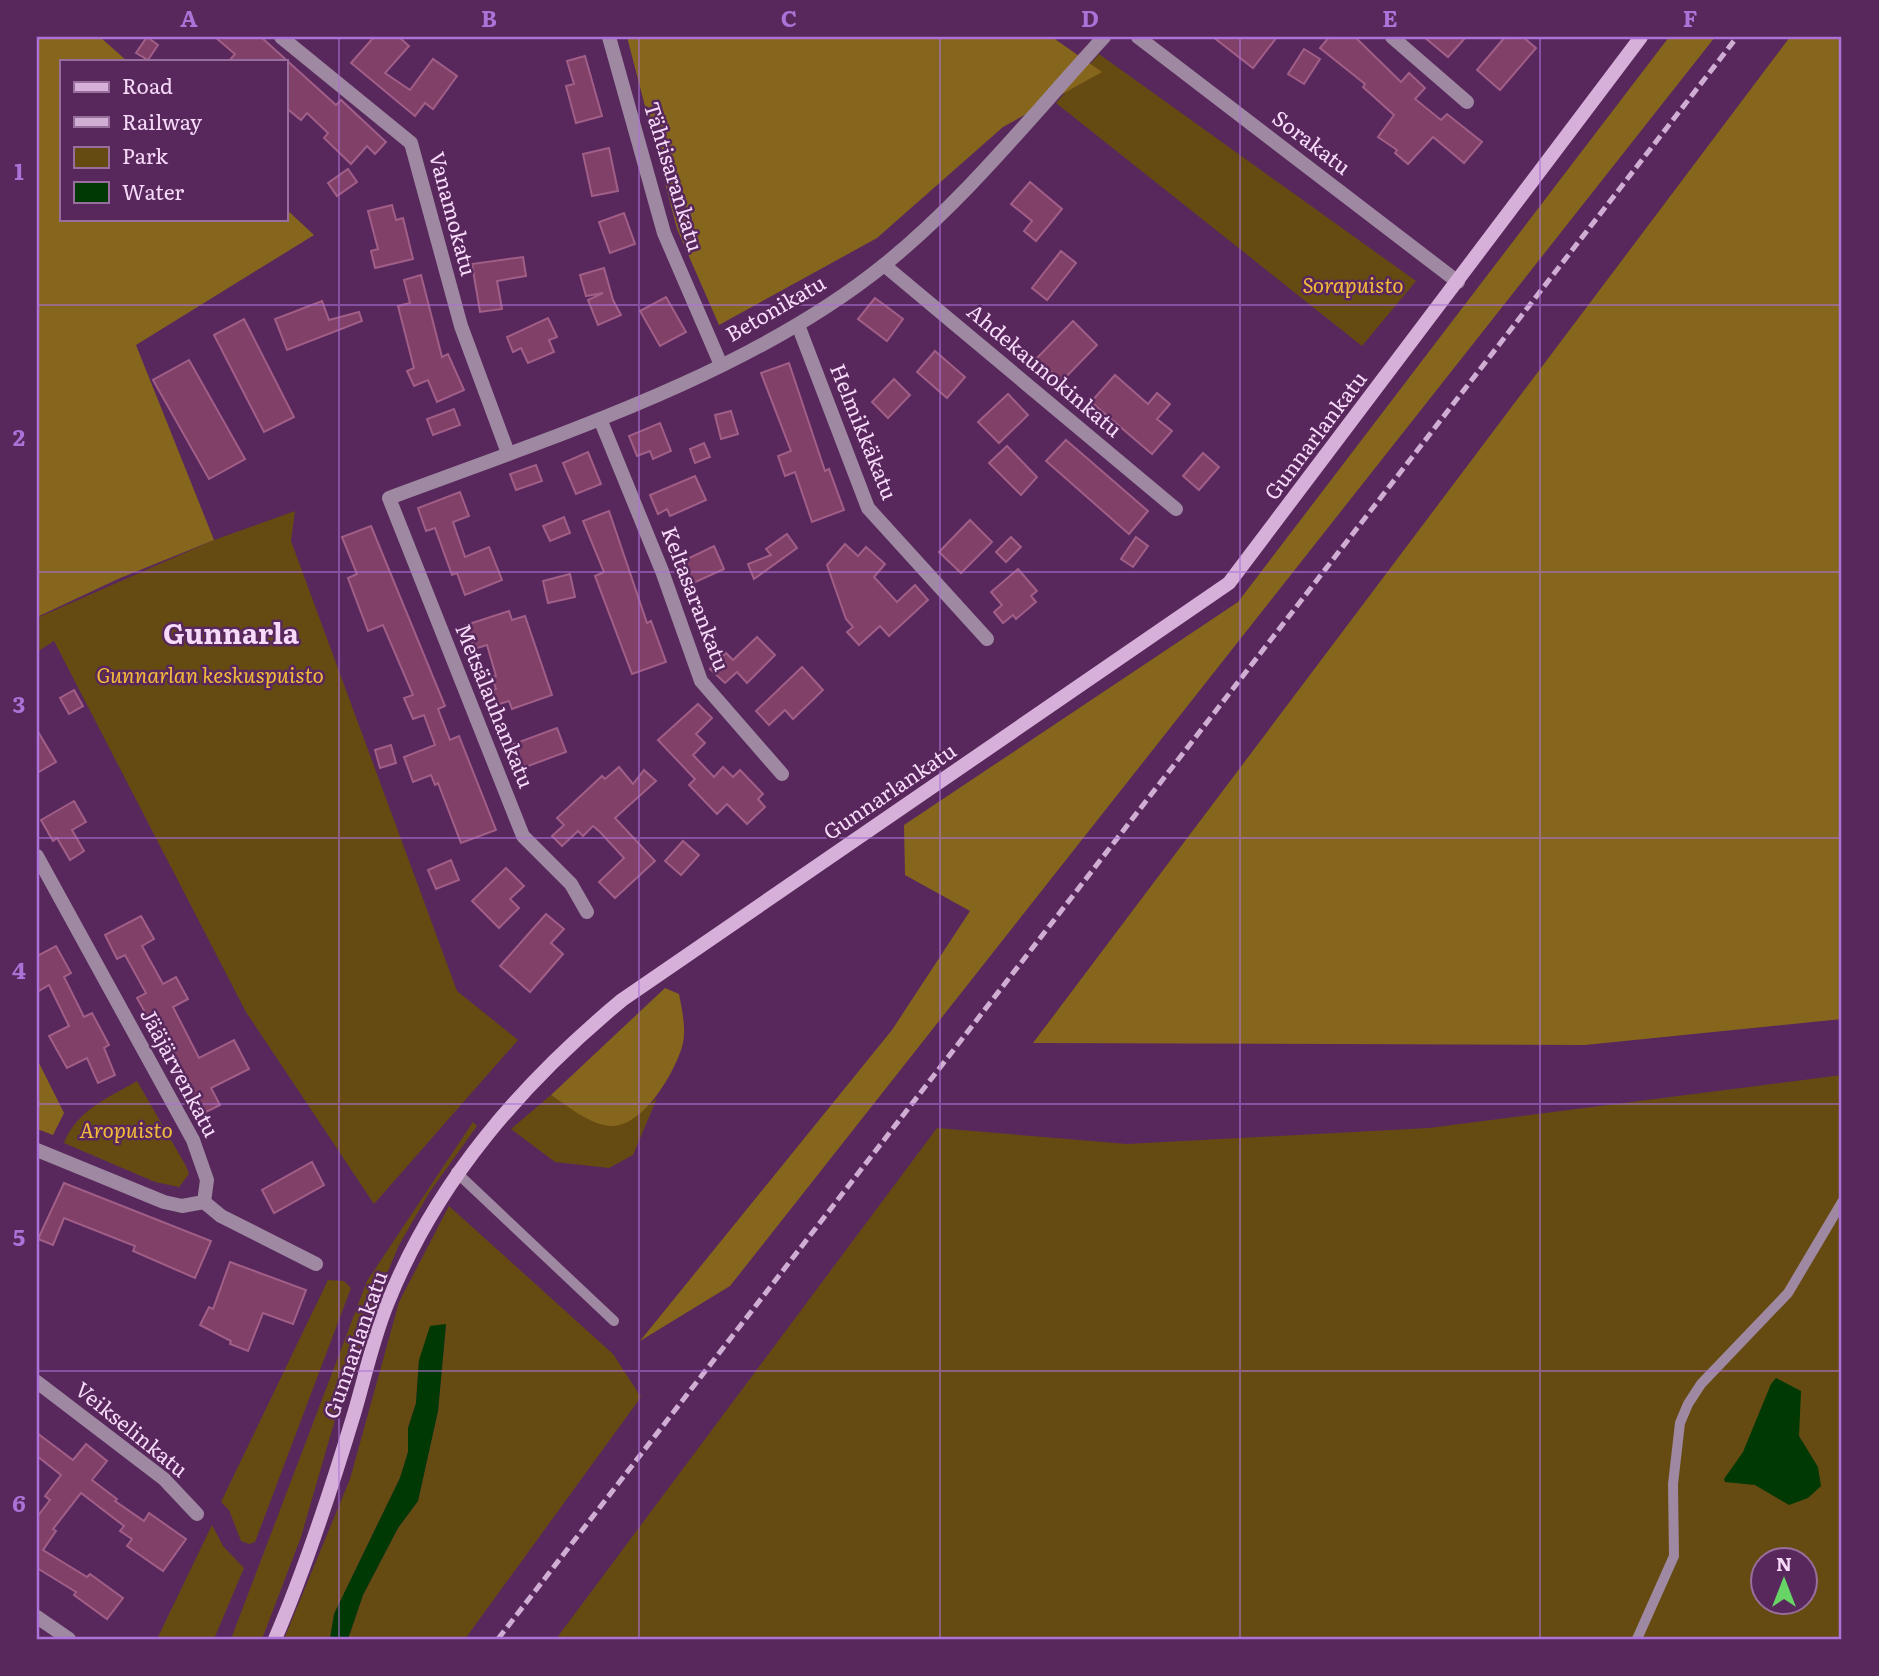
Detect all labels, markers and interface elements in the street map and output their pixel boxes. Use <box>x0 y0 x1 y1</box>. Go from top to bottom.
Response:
text: A <box>180 0 198 34</box>
text: B <box>481 0 497 34</box>
text: C <box>781 0 797 34</box>
text: D <box>1081 0 1099 34</box>
text: E <box>1382 0 1398 34</box>
text: F <box>1683 0 1698 34</box>
legend <box>60 60 287 220</box>
text: Road <box>122 69 173 100</box>
street label: Tähtisarankatu <box>638 98 713 255</box>
street label: Sorakatu <box>1267 101 1358 181</box>
text: Railway <box>122 105 203 136</box>
text: Park <box>122 139 168 170</box>
street label: Vanamokatu <box>423 148 486 279</box>
text: 1 <box>14 153 24 187</box>
text: Water <box>122 175 184 206</box>
street label: Betonikatu <box>719 266 831 348</box>
park label: Sorapuisto <box>1302 268 1404 299</box>
street label: Ahdekaunokinkatu <box>961 295 1130 443</box>
street label: Helmikkäkatu <box>824 358 907 504</box>
street label: Gunnarlankatu <box>1255 364 1373 505</box>
text: 2 <box>13 419 25 453</box>
street label: Keltasarankatu <box>655 521 739 675</box>
district label: Gunnarla <box>163 611 300 653</box>
street label: Metsälauhankatu <box>449 618 544 792</box>
park label: Gunnarlan keskuspuisto <box>96 658 324 689</box>
text: 3 <box>13 686 25 720</box>
street label: Gunnarlankatu <box>816 734 961 846</box>
text: 4 <box>12 952 26 986</box>
street label: Jääjärvenkatu <box>134 1002 228 1142</box>
park label: Aropuisto <box>79 1113 173 1144</box>
text: 5 <box>13 1219 25 1253</box>
street label: Gunnarlankatu <box>314 1266 393 1422</box>
street label: Veikselinkatu <box>70 1373 196 1483</box>
text: 6 <box>12 1485 26 1519</box>
north arrow <box>1750 1546 1820 1616</box>
text: N <box>1776 1549 1792 1577</box>

